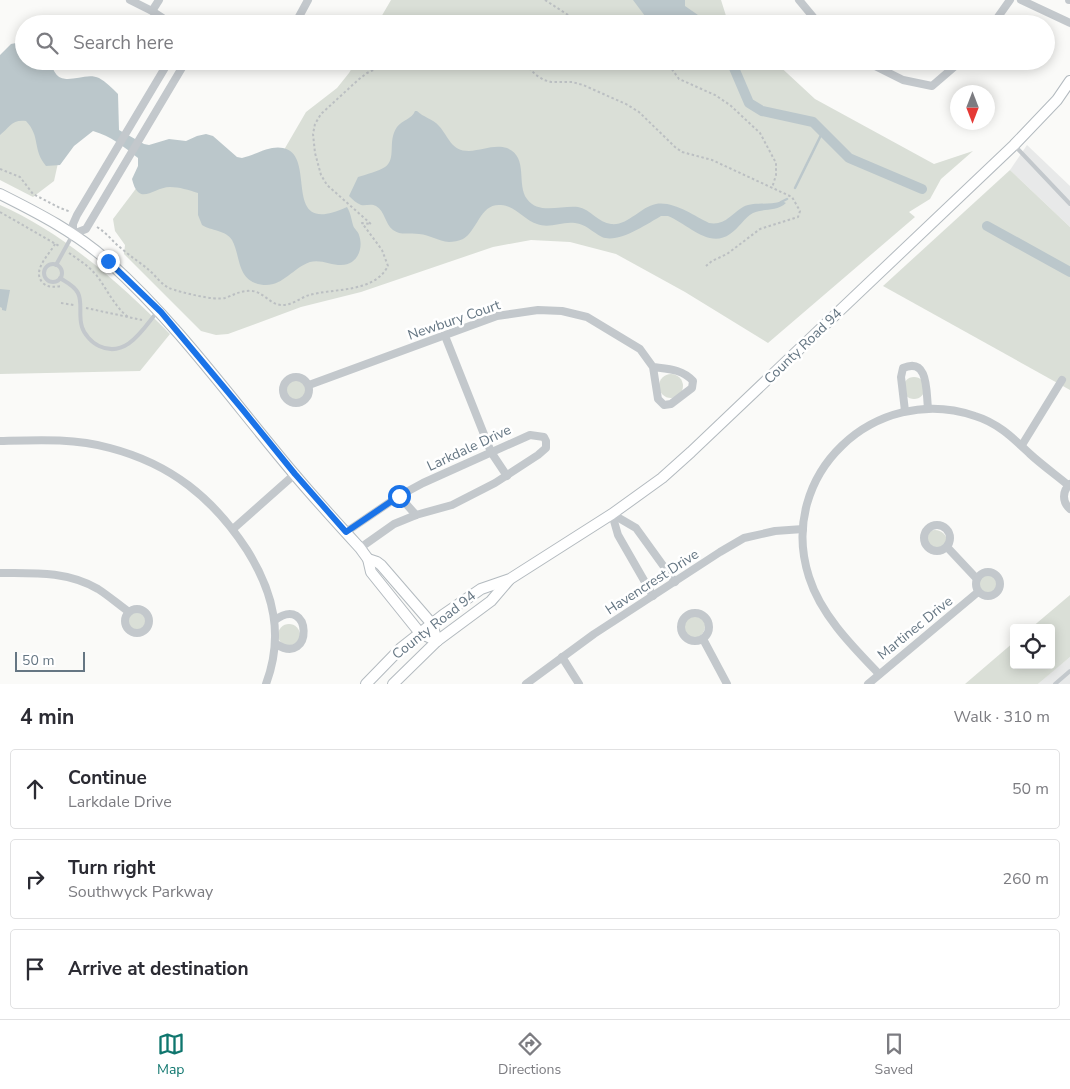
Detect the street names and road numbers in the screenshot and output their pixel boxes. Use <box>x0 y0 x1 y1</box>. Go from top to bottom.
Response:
street label: Newbury Court <box>405 295 503 345</box>
street label: County Road 94 <box>760 304 846 388</box>
street label: Larkdale Drive <box>424 420 514 476</box>
street label: Havencrest Drive <box>602 545 702 619</box>
street label: County Road 94 <box>388 586 480 664</box>
street label: Martinec Drive <box>873 592 957 664</box>

